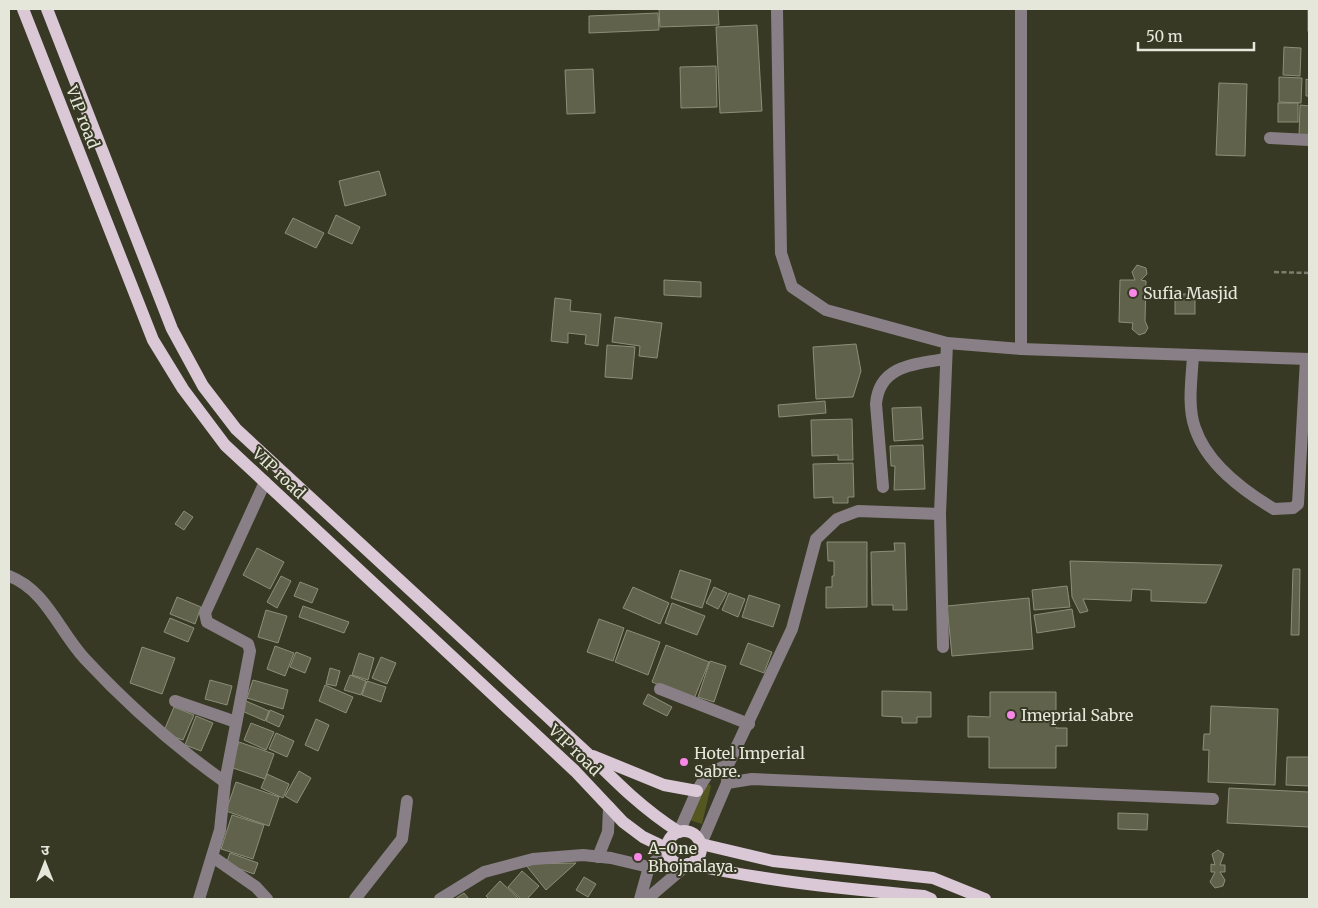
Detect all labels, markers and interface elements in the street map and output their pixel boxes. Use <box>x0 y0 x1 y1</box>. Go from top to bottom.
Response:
scale bar <box>1138 20 1254 52</box>
text: 50 m <box>1146 27 1183 46</box>
street label: VIP road <box>62 82 104 151</box>
place label: Sufia Masjid <box>1143 283 1238 303</box>
marker: Sufia Masjid <box>1127 287 1139 299</box>
street label: VIP road <box>248 443 310 503</box>
place label: Imeprial Sabre <box>1021 705 1133 725</box>
marker: Imeprial Sabre <box>1005 709 1017 721</box>
street label: VIP road <box>544 719 606 780</box>
place label: Hotel Imperial Sabre. <box>694 743 805 781</box>
marker: Hotel Imperial Sabre. <box>678 756 690 768</box>
north arrow <box>20 838 70 888</box>
place label: A-One Bhojnalaya. <box>647 838 737 876</box>
text: उ <box>41 841 50 859</box>
marker: A-One Bhojnalaya. <box>632 851 644 863</box>

